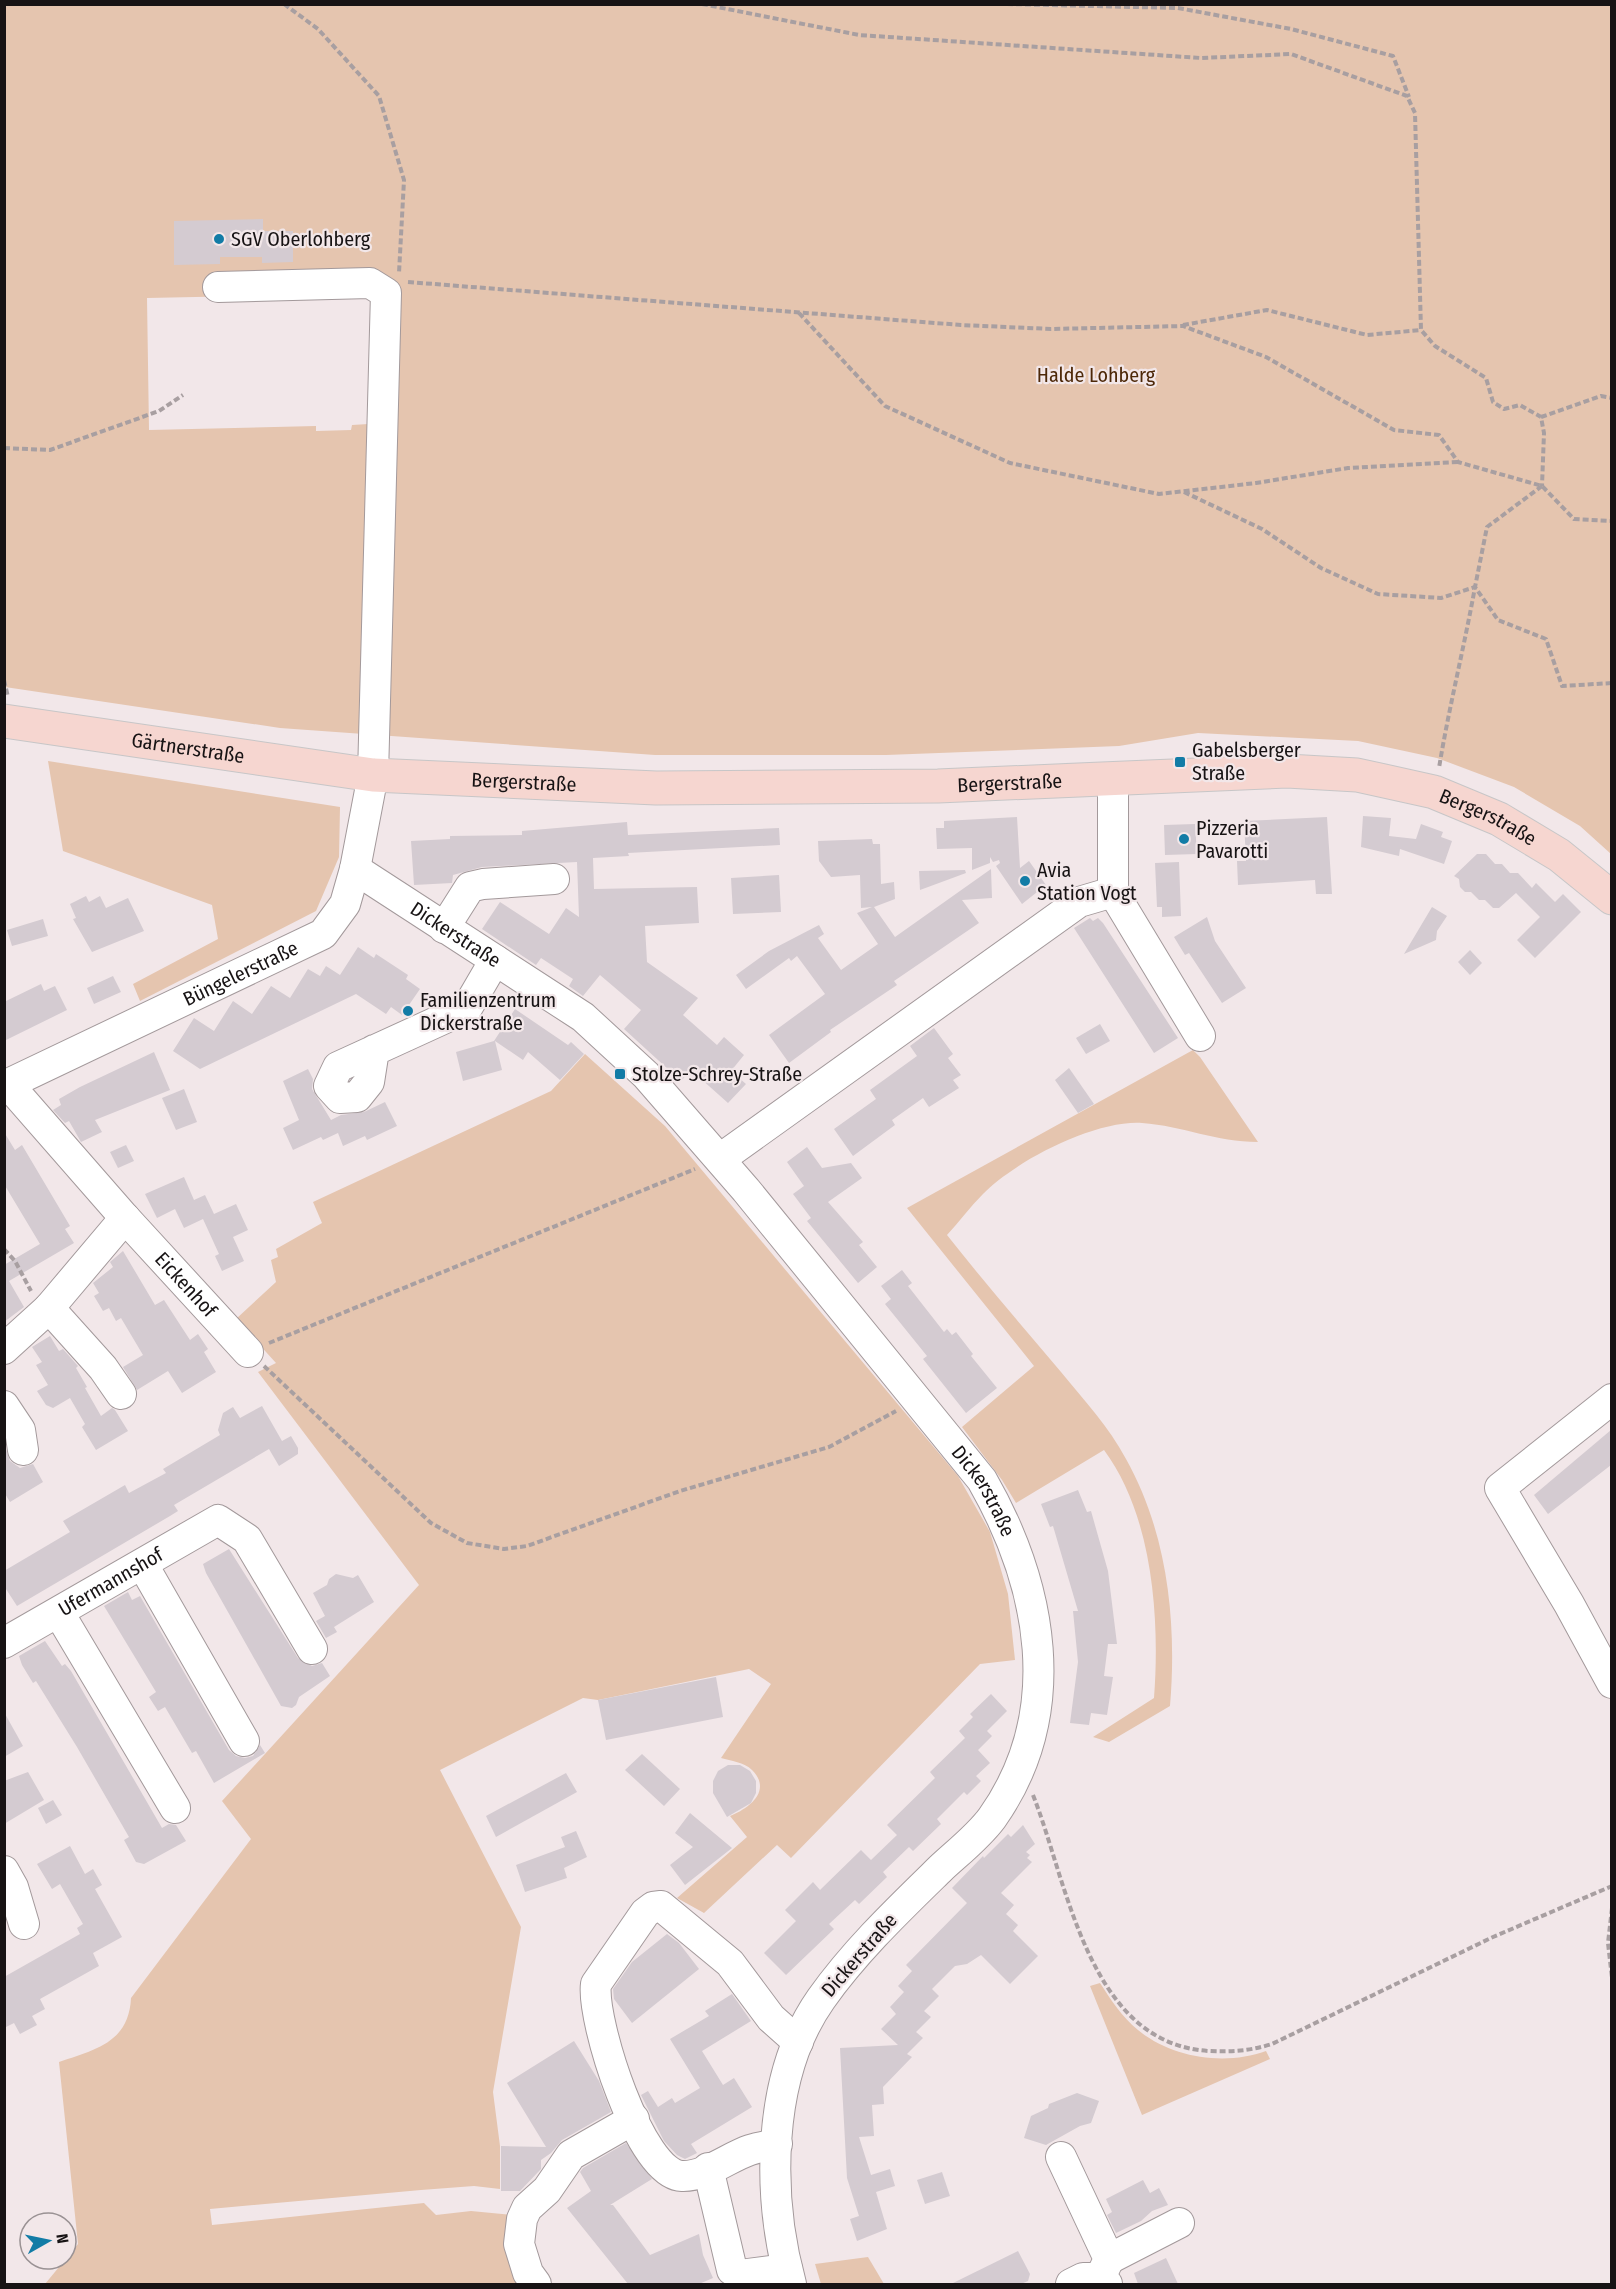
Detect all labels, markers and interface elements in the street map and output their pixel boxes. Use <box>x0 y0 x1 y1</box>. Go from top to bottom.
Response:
place label: SGV Oberlohberg <box>231 227 371 251</box>
marker: SGV Oberlohberg <box>212 232 226 246</box>
park label: Halde Lohberg <box>1037 363 1156 387</box>
street label: Gärtnerstraße <box>130 728 246 768</box>
place label: Gabelsberger Straße <box>1192 738 1301 785</box>
marker: Gabelsberger Straße <box>1173 755 1187 769</box>
street label: Bergerstraße <box>471 768 577 796</box>
street label: Bergerstraße <box>957 769 1063 797</box>
street label: Bergerstraße <box>1436 784 1541 851</box>
place label: Pizzeria Pavarotti <box>1196 816 1268 863</box>
marker: Pizzeria Pavarotti <box>1177 832 1191 846</box>
place label: Avia Station Vogt <box>1037 858 1137 905</box>
marker: Avia Station Vogt <box>1018 874 1032 888</box>
street label: Dickerstraße <box>406 896 505 972</box>
street label: Büngelerstraße <box>179 936 302 1011</box>
place label: Familienzentrum Dickerstraße <box>420 988 556 1035</box>
marker: Familienzentrum Dickerstraße <box>401 1004 415 1018</box>
place label: Stolze-Schrey-Straße <box>632 1062 802 1086</box>
marker: Stolze-Schrey-Straße <box>613 1067 627 1081</box>
street label: Eickenhof <box>150 1247 223 1323</box>
street label: Dickerstraße <box>947 1440 1020 1540</box>
street label: Ufermannshof <box>54 1541 169 1621</box>
street label: Dickerstraße <box>816 1908 902 2002</box>
north arrow <box>18 2211 78 2271</box>
text: N <box>52 2233 72 2245</box>

